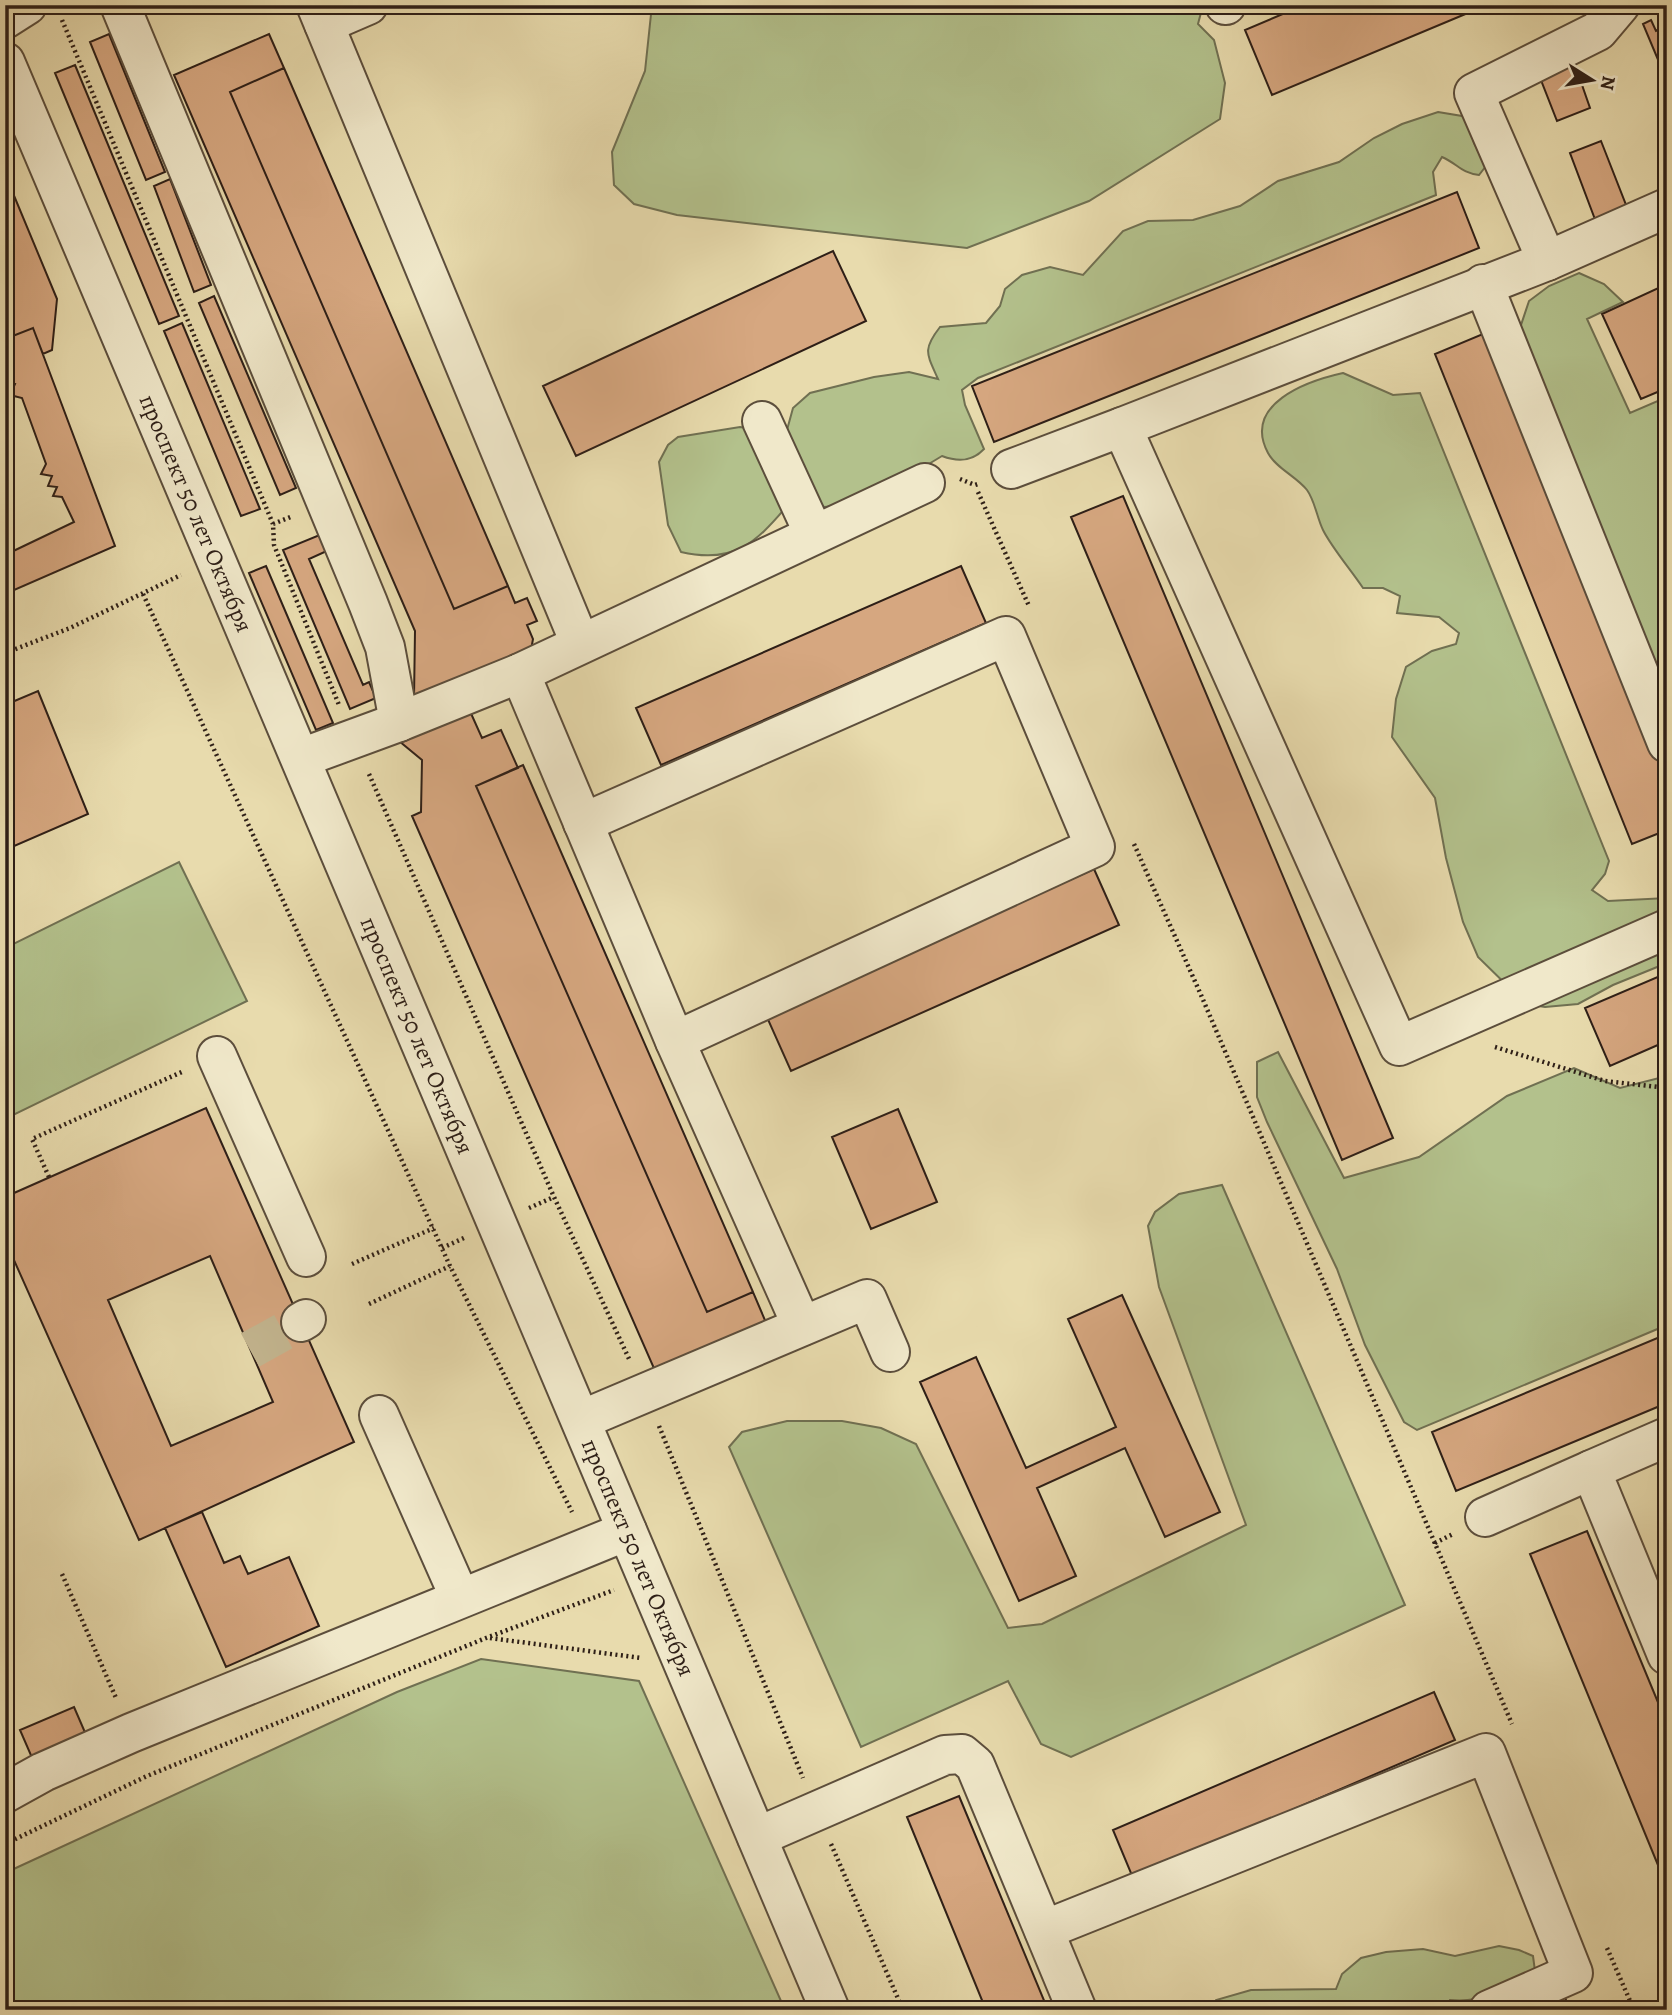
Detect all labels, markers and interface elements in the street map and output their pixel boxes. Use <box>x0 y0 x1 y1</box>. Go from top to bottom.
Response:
north arrow <box>1556 46 1626 116</box>
text: N <box>1594 74 1622 92</box>
street label: проспект 50 лет Октября <box>132 389 261 637</box>
street label: проспект 50 лет Октября <box>353 912 482 1159</box>
street label: проспект 50 лет Октября <box>574 1434 703 1681</box>

